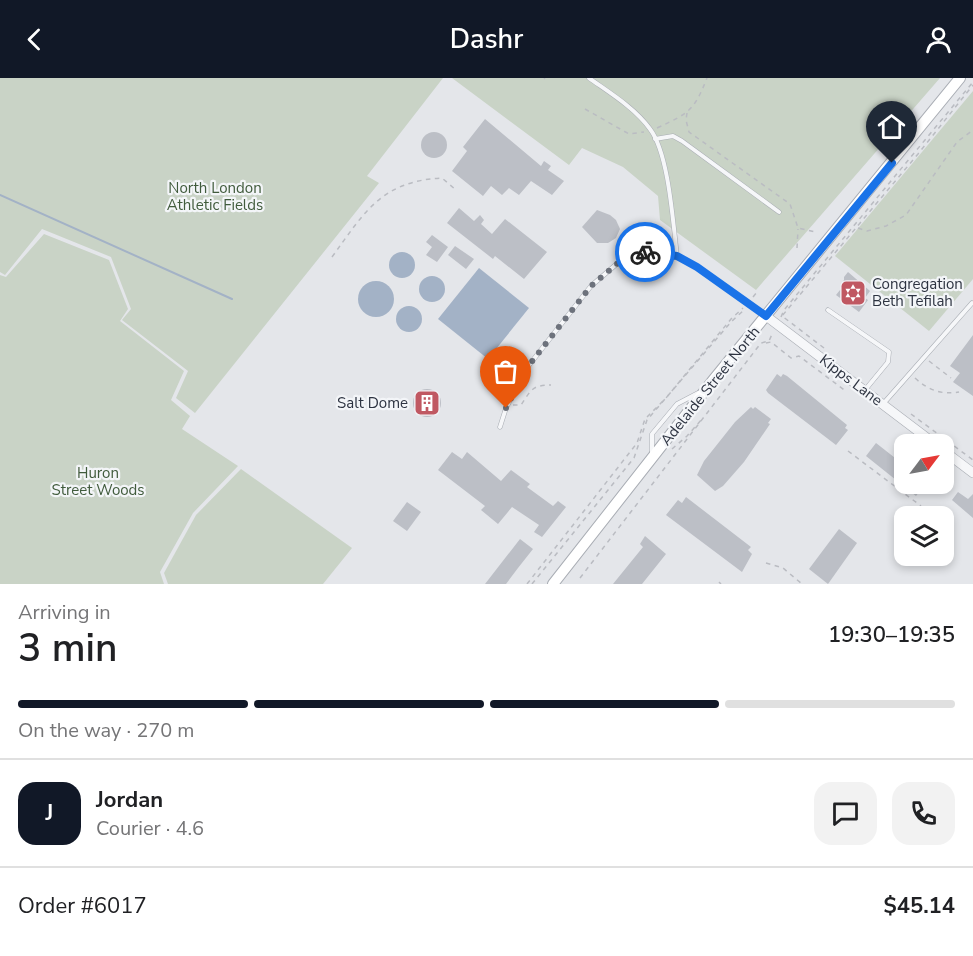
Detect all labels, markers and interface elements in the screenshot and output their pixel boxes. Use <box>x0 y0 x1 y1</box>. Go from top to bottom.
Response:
text: Dashr <box>450 21 523 58</box>
icon: back <box>18 23 51 56</box>
icon: person <box>922 23 955 56</box>
pin <box>866 101 917 163</box>
icon: home <box>875 110 908 143</box>
park label: North London Athletic Fields <box>167 178 263 215</box>
courier <box>615 222 675 282</box>
icon: bike <box>629 236 662 269</box>
place label: Congregation Beth Tefilah <box>872 274 963 311</box>
synagogue icon: Congregation Beth Tefilah <box>838 278 868 308</box>
street label: Adelaide Street North <box>656 322 764 450</box>
pin <box>480 346 531 408</box>
street label: Kipps Lane <box>815 350 887 410</box>
icon: bag <box>489 355 522 388</box>
building icon: Salt Dome <box>412 388 442 418</box>
place label: Salt Dome <box>337 393 408 413</box>
north arrow <box>894 434 954 494</box>
map controls <box>894 434 954 566</box>
park label: Huron Street Woods <box>51 463 145 500</box>
button: layers <box>894 506 954 566</box>
text: Arriving in <box>18 599 111 626</box>
text: 19:30–19:35 <box>828 620 955 650</box>
text: 3 min <box>18 622 117 675</box>
text: On the way · 270 m <box>18 717 194 744</box>
button: chat <box>814 782 877 845</box>
button: phone <box>892 782 955 845</box>
text: Jordan <box>96 785 163 815</box>
text: J <box>46 798 53 828</box>
text: Courier · 4.6 <box>96 815 204 842</box>
text: Order #6017 <box>18 891 147 921</box>
text: $45.14 <box>884 891 955 921</box>

